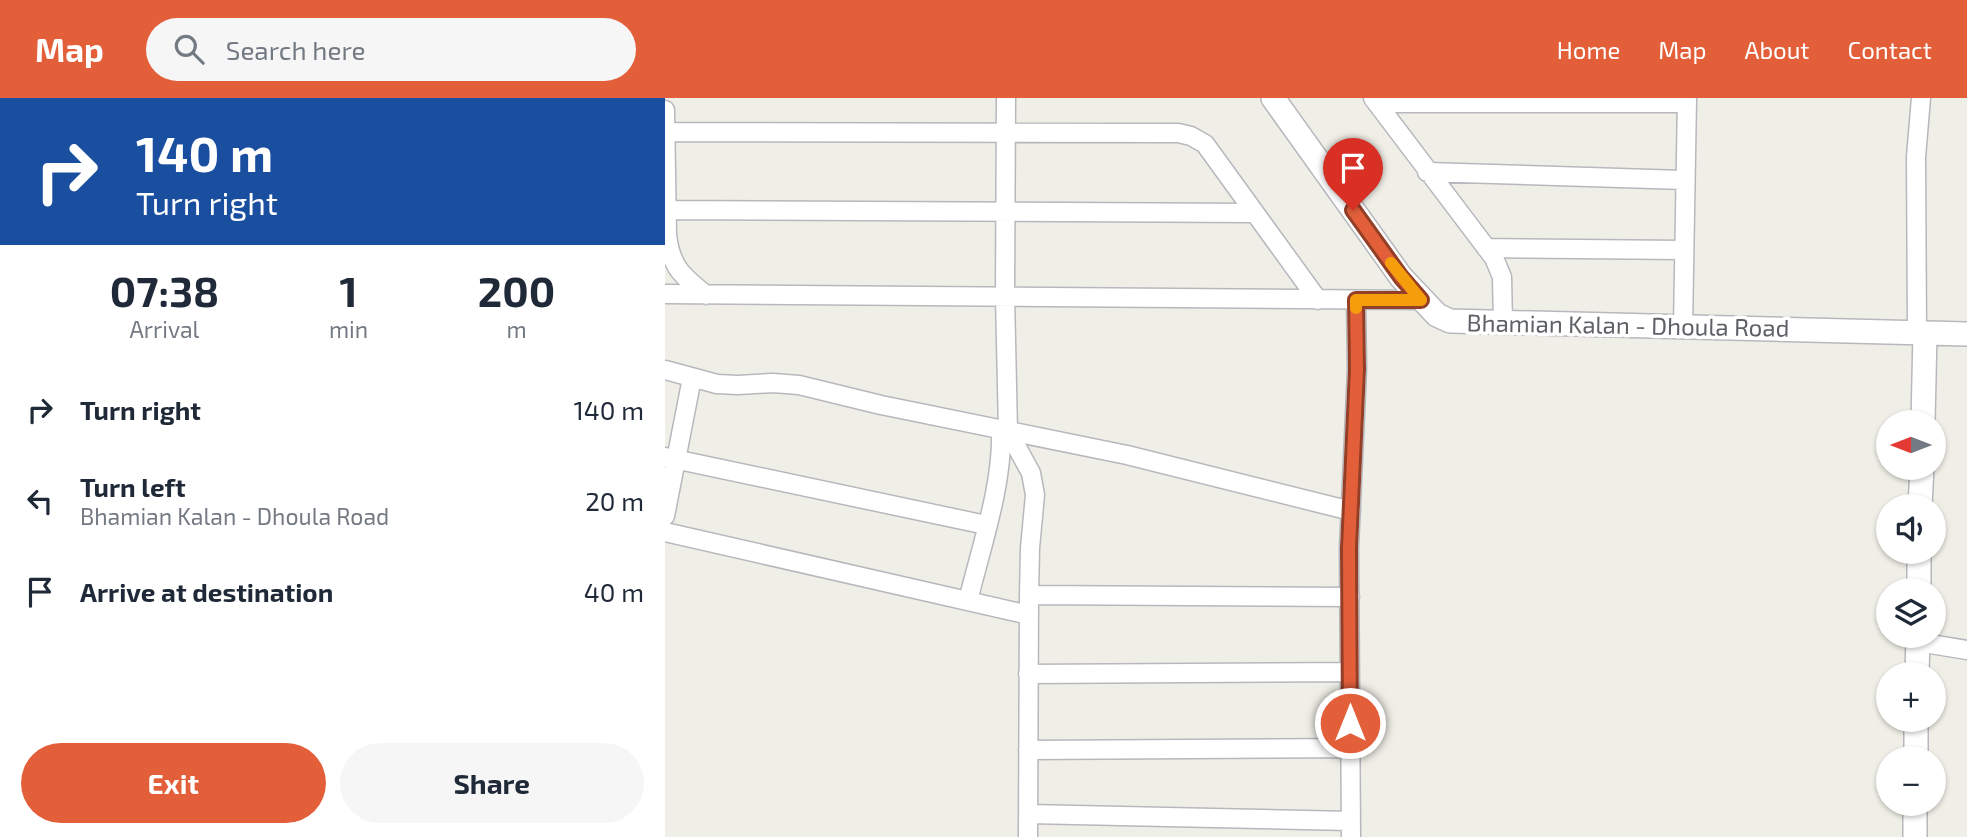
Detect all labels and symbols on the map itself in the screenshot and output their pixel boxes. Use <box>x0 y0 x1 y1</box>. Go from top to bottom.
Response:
pin <box>1323 138 1383 210</box>
street label: Bhamian Kalan - Dhoula Road <box>1466 307 1790 342</box>
north arrow <box>1876 410 1946 480</box>
position arrow <box>1313 686 1387 760</box>

